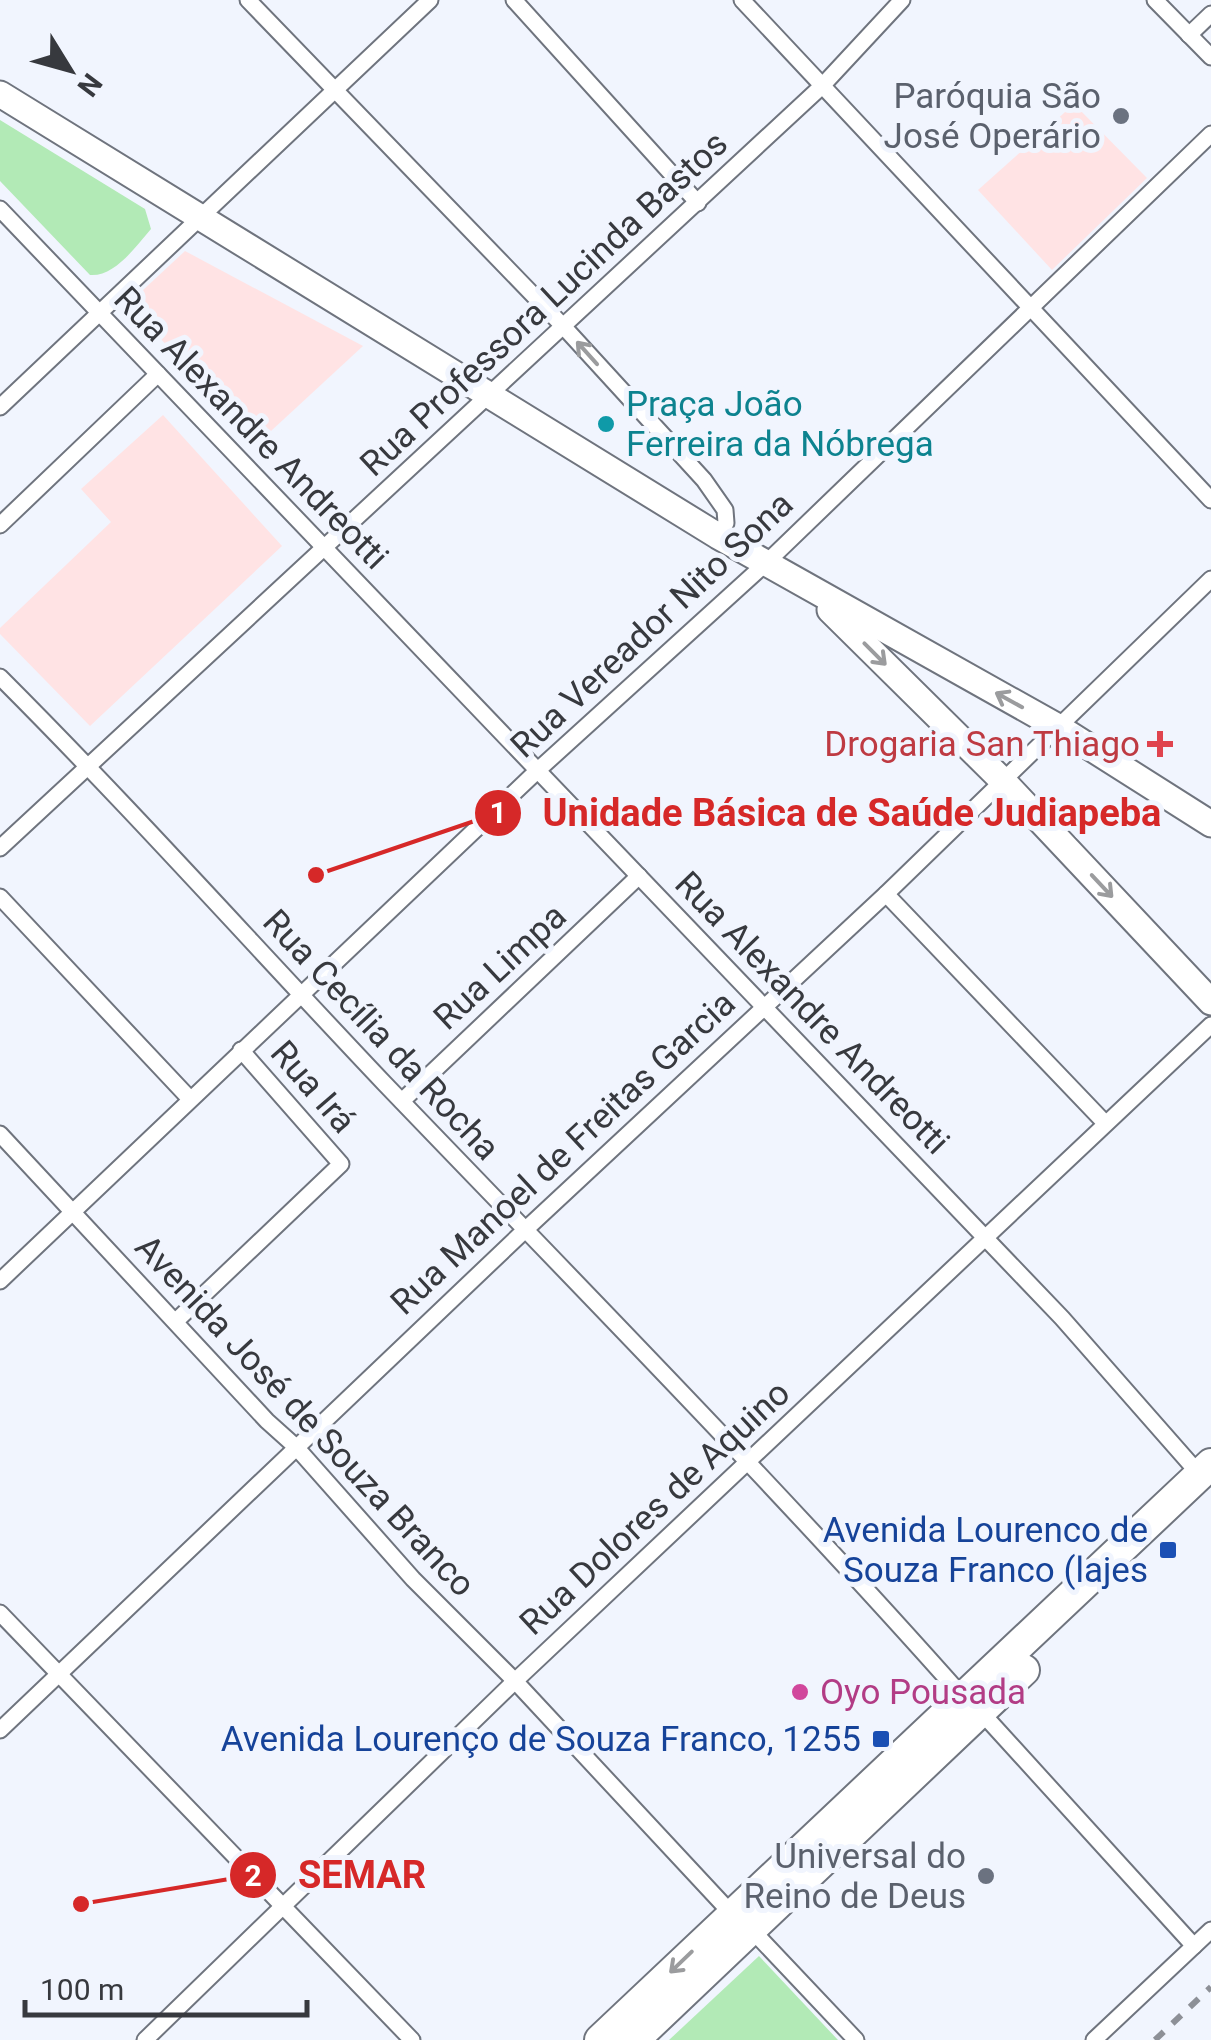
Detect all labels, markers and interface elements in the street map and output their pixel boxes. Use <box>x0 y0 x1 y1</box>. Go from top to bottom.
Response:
north arrow <box>20 20 120 120</box>
text: N <box>70 67 109 103</box>
place label: Paróquia São José Operário <box>884 76 1101 157</box>
marker: Paróquia São José Operário <box>1110 105 1132 127</box>
street label: Rua Professora Lucinda Bastos <box>352 123 736 485</box>
street label: Rua Alexandre Andreotti <box>106 278 396 578</box>
one-way arrow <box>576 341 599 366</box>
place label: Praça João Ferreira da Nóbrega <box>626 384 934 465</box>
marker: Praça João Ferreira da Nóbrega <box>595 413 617 435</box>
street label: Rua Vereador Nito Sona <box>503 484 801 766</box>
one-way arrow <box>862 642 886 666</box>
one-way arrow <box>994 689 1024 709</box>
place label: Drogaria San Thiago <box>824 724 1140 765</box>
marker: Drogaria San Thiago <box>1149 733 1171 755</box>
callout: Unidade Básica de Saúde Judiapeba <box>473 779 1182 847</box>
text: Unidade Básica de Saúde Judiapeba <box>543 791 1161 835</box>
text: 1 <box>489 795 507 830</box>
street label: Rua Alexandre Andreotti <box>667 863 957 1163</box>
one-way arrow <box>1090 874 1114 898</box>
street label: Rua Limpa <box>426 896 574 1038</box>
street label: Rua Cecília da Rocha <box>254 901 508 1169</box>
street label: Rua Manoel de Freitas Garcia <box>383 983 743 1323</box>
street label: Rua Irá <box>262 1033 364 1141</box>
street label: Avenida José de Souza Branco <box>127 1227 483 1605</box>
street label: Rua Dolores de Aquino <box>512 1372 798 1644</box>
place label: Avenida Lourenco de Souza Franco (lajes <box>823 1510 1148 1591</box>
marker: Avenida Lourenco de Souza Franco (lajes <box>1157 1539 1179 1561</box>
place label: Oyo Pousada <box>820 1672 1026 1713</box>
marker: Oyo Pousada <box>789 1681 811 1703</box>
place label: Avenida Lourenço de Souza Franco, 1255 <box>221 1719 861 1760</box>
marker: Avenida Lourenço de Souza Franco, 1255 <box>870 1728 892 1750</box>
place label: Universal do Reino de Deus <box>744 1836 966 1917</box>
callout: SEMAR <box>228 1841 446 1909</box>
text: SEMAR <box>298 1853 426 1897</box>
text: 2 <box>244 1858 262 1893</box>
marker: Universal do Reino de Deus <box>975 1865 997 1887</box>
one-way arrow <box>669 1950 694 1973</box>
scale bar <box>25 1955 308 2017</box>
text: 100 m <box>40 1972 124 2007</box>

